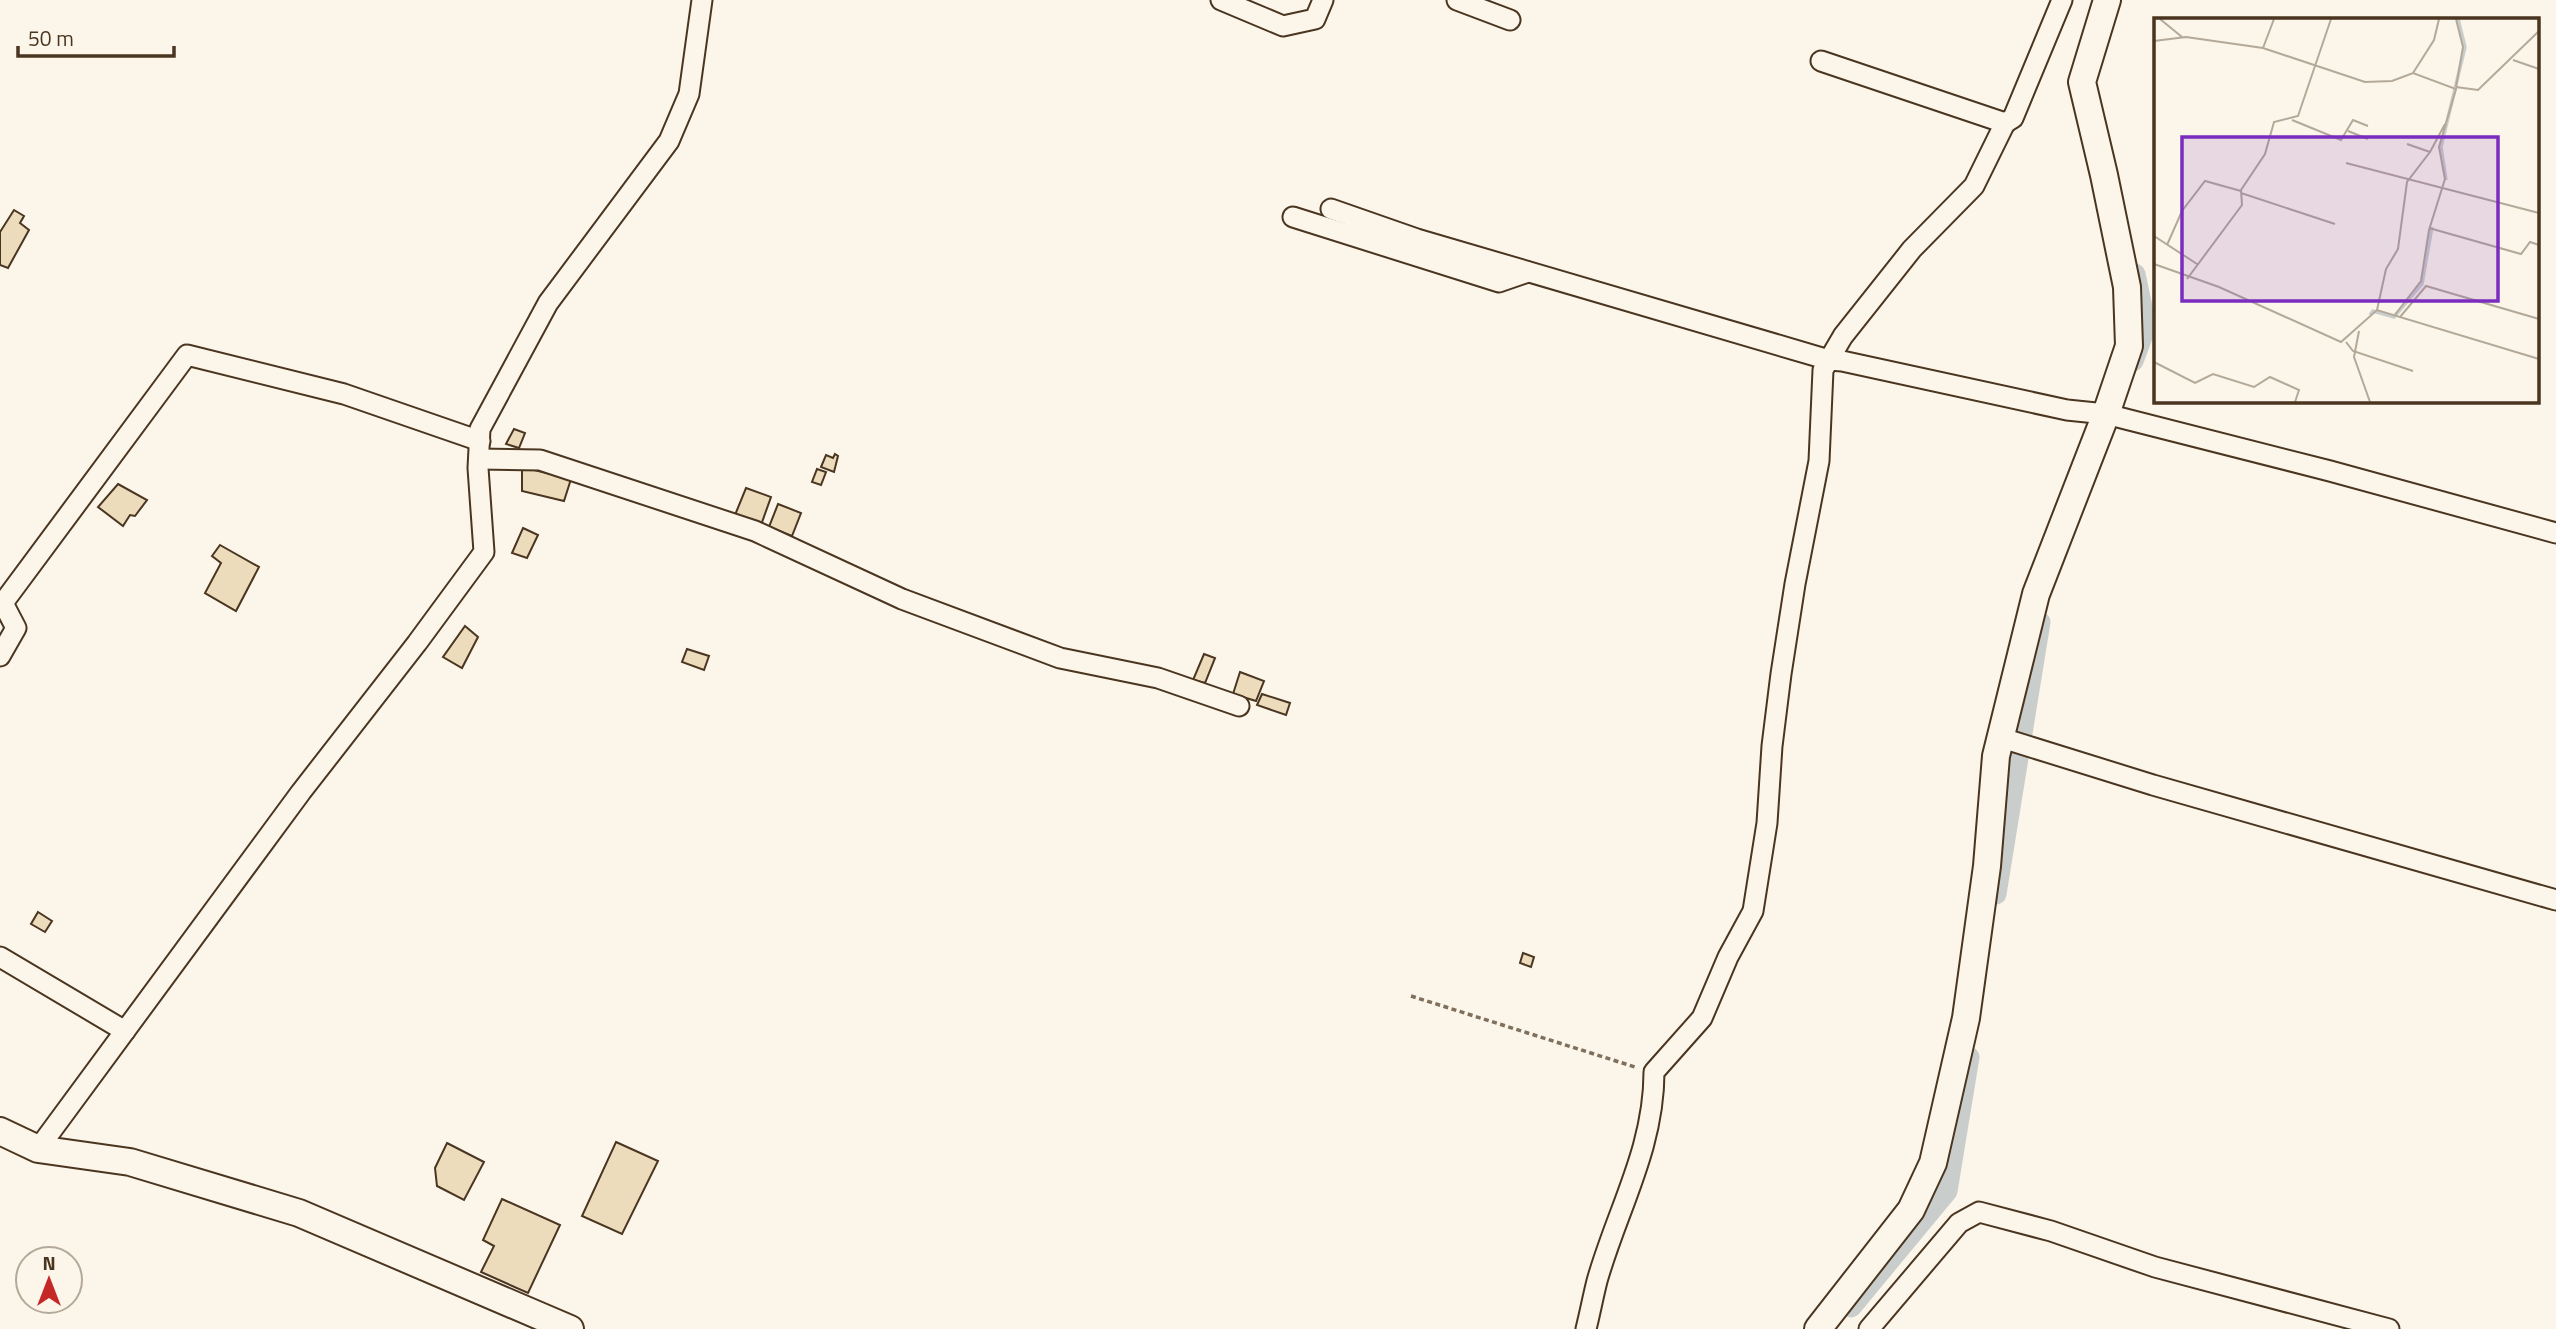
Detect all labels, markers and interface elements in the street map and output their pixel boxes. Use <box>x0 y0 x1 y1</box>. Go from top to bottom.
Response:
scale bar <box>18 14 173 58</box>
inset map <box>2154 18 2538 402</box>
text: 50 m <box>28 22 74 54</box>
north arrow <box>14 1245 84 1315</box>
text: N <box>42 1248 56 1277</box>

